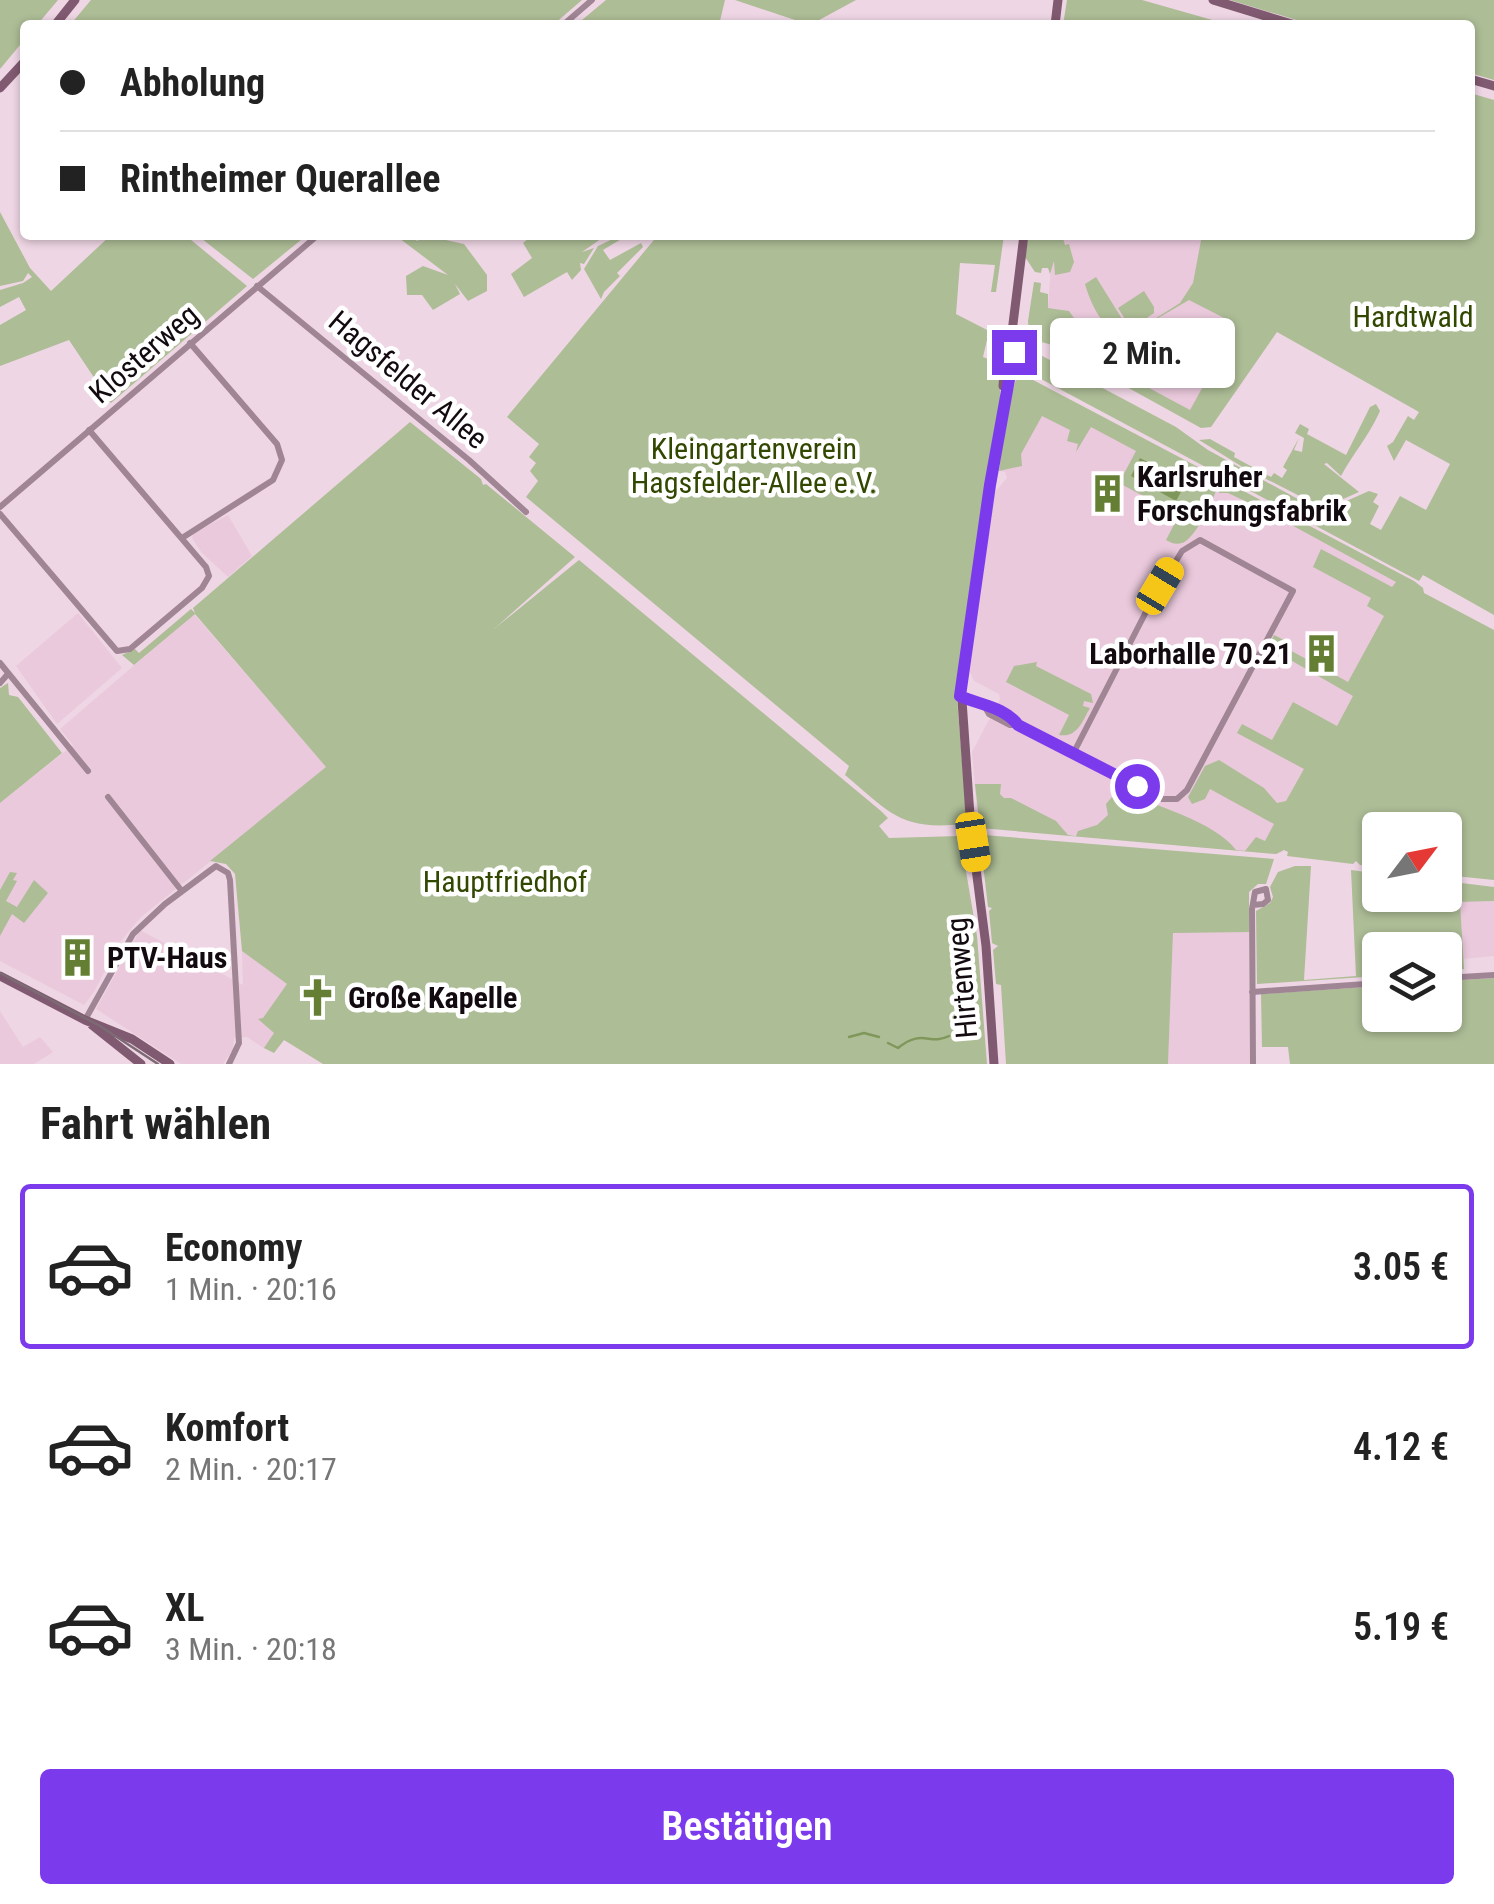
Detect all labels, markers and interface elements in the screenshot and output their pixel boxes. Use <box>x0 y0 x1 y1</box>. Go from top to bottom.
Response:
text: Abholung <box>120 61 265 105</box>
text: Rintheimer Querallee <box>120 157 440 201</box>
street label: Klosterweg <box>82 297 205 410</box>
park label: Hardtwald <box>1352 299 1474 334</box>
street label: Hagsfelder Allee <box>322 303 495 456</box>
callout: 2 Min. <box>1049 317 1234 387</box>
route end <box>992 330 1037 375</box>
text: 2 Min. <box>1102 334 1183 372</box>
park label: Kleingartenverein Hagsfelder-Allee e.V. <box>631 431 877 500</box>
place label: Karlsruher Forschungsfabrik <box>1137 459 1348 528</box>
building icon: Karlsruher Forschungsfabrik <box>1086 473 1128 515</box>
car <box>1132 553 1188 619</box>
building icon: Laborhalle 70.21 <box>1301 633 1343 675</box>
place label: Laborhalle 70.21 <box>1089 636 1292 671</box>
route start <box>1115 764 1160 809</box>
car <box>953 810 993 874</box>
north arrow <box>1362 812 1462 912</box>
map controls <box>1362 812 1462 1032</box>
park label: Hauptfriedhof <box>423 864 588 899</box>
street label: Hirtenweg <box>939 916 984 1040</box>
button: layers <box>1362 932 1462 1032</box>
building icon: PTV-Haus <box>56 937 98 979</box>
place label: PTV-Haus <box>107 940 227 975</box>
church icon: Große Kapelle <box>297 977 339 1019</box>
place label: Große Kapelle <box>348 980 517 1015</box>
text: Fahrt wählen <box>40 1097 271 1150</box>
icon: car <box>45 1222 135 1312</box>
text: Economy <box>165 1226 302 1270</box>
text: 3.05 € <box>1353 1245 1449 1289</box>
text: 1 Min. · 20:16 <box>165 1270 337 1308</box>
icon: car <box>45 1402 135 1492</box>
text: Komfort <box>165 1406 289 1450</box>
text: 4.12 € <box>1353 1425 1449 1469</box>
text: 2 Min. · 20:17 <box>165 1450 337 1488</box>
icon: car <box>45 1582 135 1672</box>
text: XL <box>165 1586 204 1630</box>
text: 5.19 € <box>1353 1605 1449 1649</box>
text: 3 Min. · 20:18 <box>165 1630 337 1668</box>
button: Bestätigen <box>40 1769 1454 1884</box>

